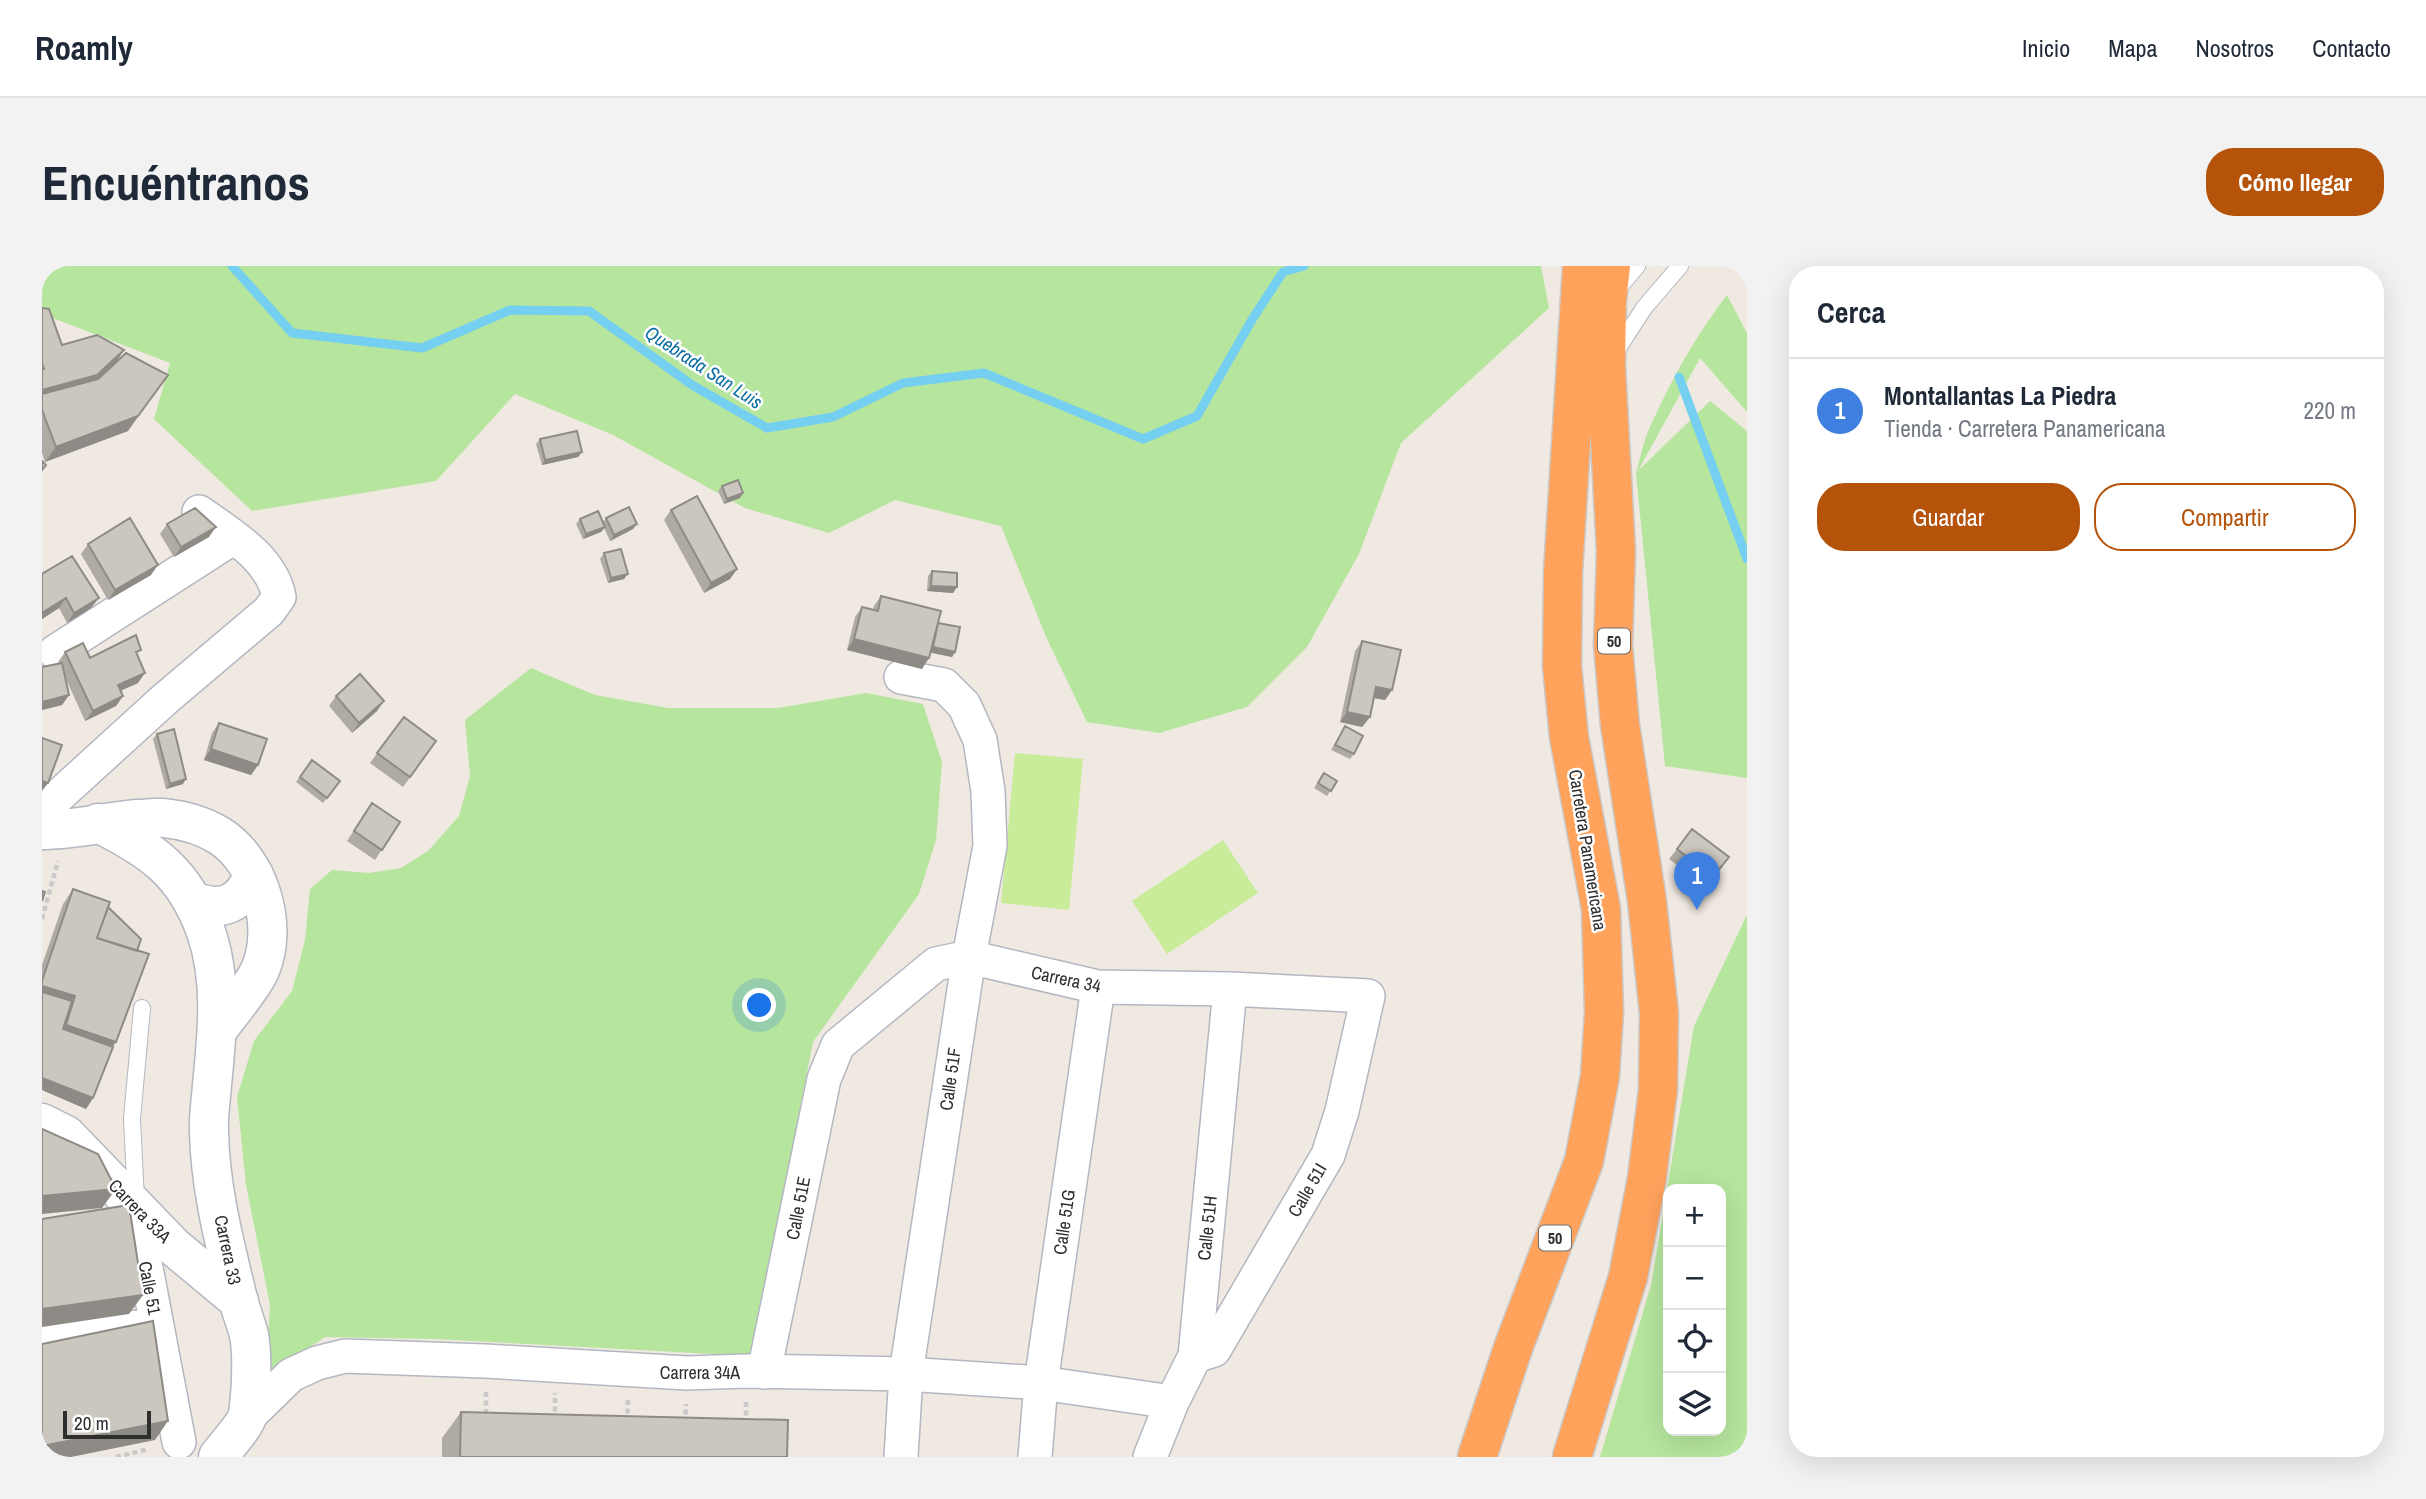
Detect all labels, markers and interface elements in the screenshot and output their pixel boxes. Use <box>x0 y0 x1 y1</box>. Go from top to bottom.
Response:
text: Roamly <box>35 26 133 70</box>
text: Inicio <box>2022 32 2070 64</box>
text: Mapa <box>2108 32 2157 64</box>
text: Nosotros <box>2195 32 2274 64</box>
text: Contacto <box>2312 32 2391 64</box>
button: Cómo llegar <box>2206 148 2384 216</box>
text: Encuéntranos <box>42 149 310 215</box>
text: Cerca <box>1817 292 1885 332</box>
water label: Quebrada San Luis <box>640 319 768 415</box>
text: Montallantas La Piedra <box>1884 378 2116 413</box>
text: 1 <box>1835 395 1845 426</box>
text: 220 m <box>2304 395 2356 426</box>
text: Tienda · Carretera Panamericana <box>1884 413 2166 444</box>
button: Guardar <box>1817 483 2080 551</box>
button: Compartir <box>2094 483 2356 551</box>
road number: 50 <box>1598 628 1630 654</box>
street label: Carretera Panamericana <box>1563 768 1613 932</box>
pin: 1 <box>1674 852 1720 910</box>
street label: Carrera 34 <box>1029 959 1103 999</box>
your location <box>742 988 776 1022</box>
street label: Calle 51F <box>933 1046 967 1112</box>
street label: Calle 51I <box>1282 1159 1332 1221</box>
street label: Carrera 33A <box>103 1173 177 1249</box>
street label: Calle 51E <box>780 1174 816 1242</box>
map controls <box>1663 1184 1726 1436</box>
button: + <box>1663 1184 1726 1247</box>
street label: Calle 51G <box>1047 1188 1081 1256</box>
street label: Calle 51H <box>1191 1194 1223 1262</box>
street label: Carrera 33 <box>208 1213 248 1287</box>
road number: 50 <box>1539 1226 1571 1250</box>
button: − <box>1663 1247 1726 1310</box>
street label: Calle 51 <box>133 1259 168 1318</box>
button: locate <box>1663 1310 1726 1373</box>
street label: Carrera 34A <box>660 1360 740 1385</box>
button: layers <box>1663 1373 1726 1436</box>
scale bar <box>63 1408 150 1440</box>
text: 20 m <box>74 1410 109 1436</box>

